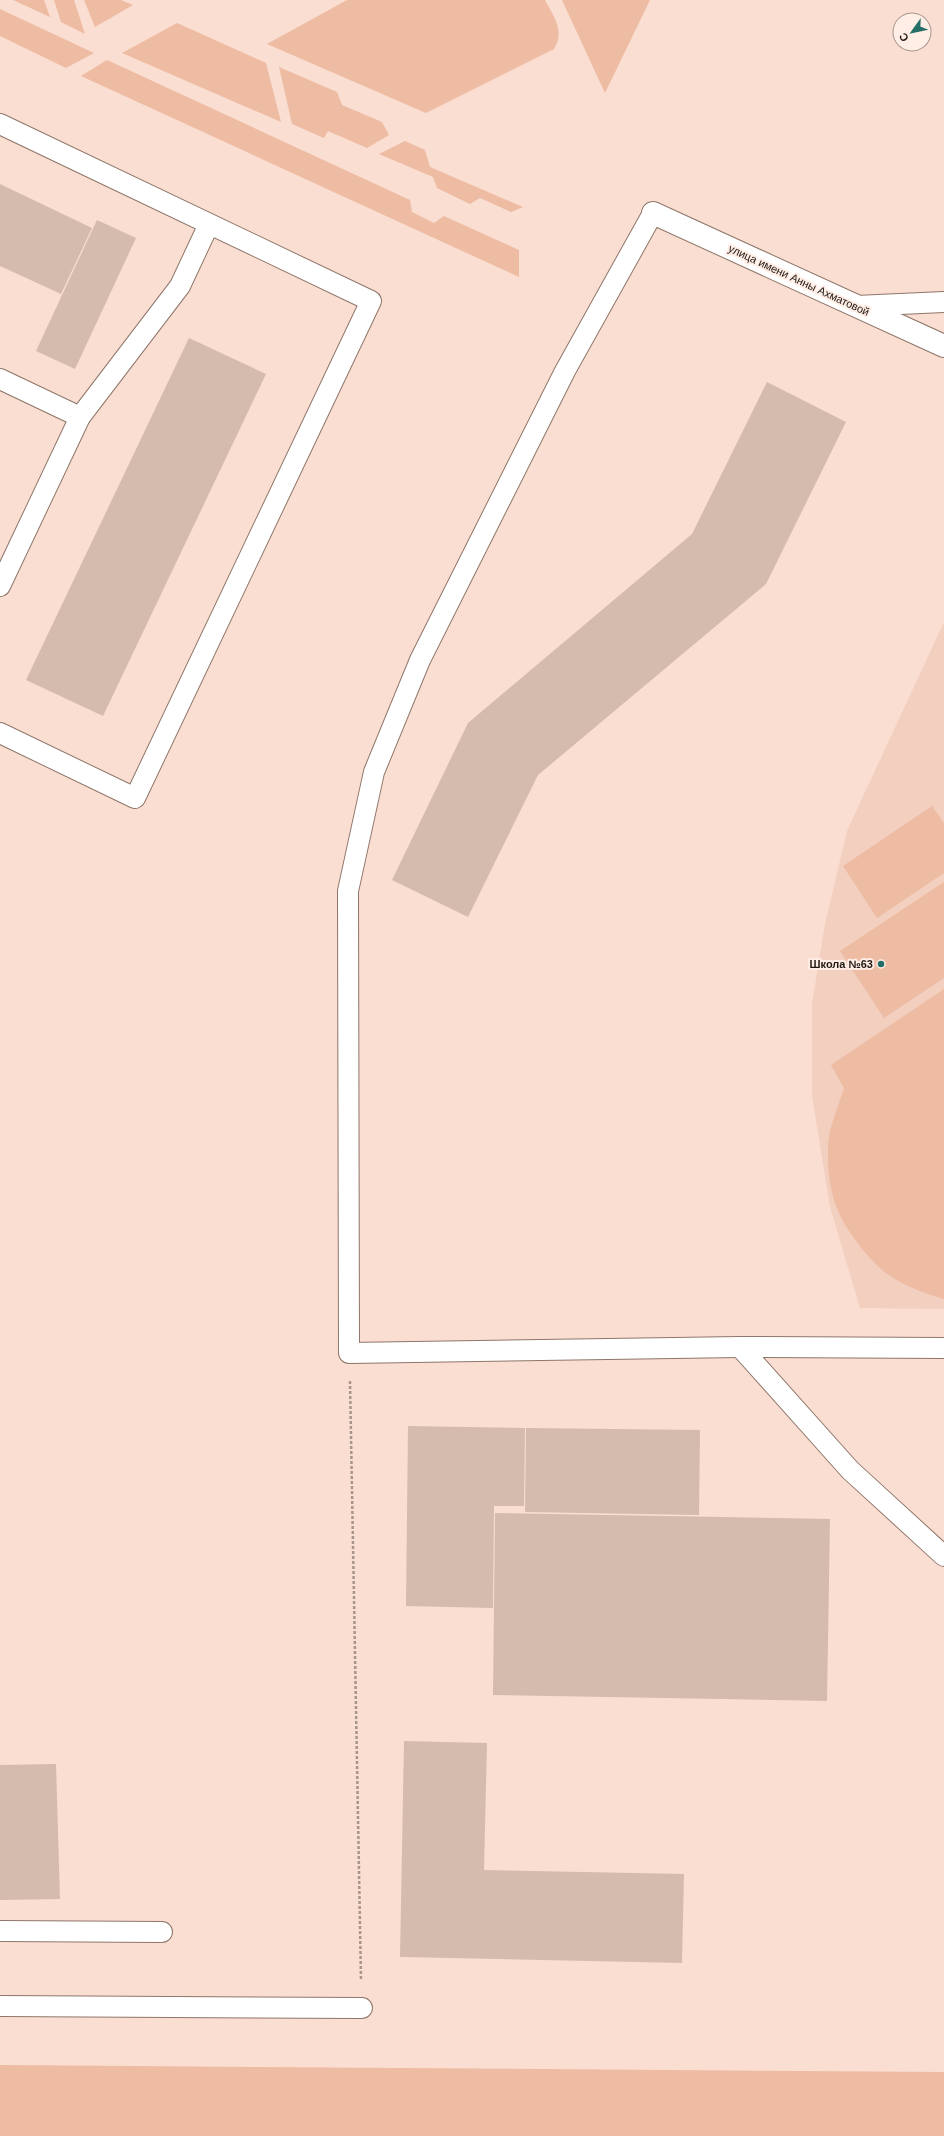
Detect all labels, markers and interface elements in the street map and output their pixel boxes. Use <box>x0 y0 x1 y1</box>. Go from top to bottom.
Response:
north arrow <box>892 12 932 52</box>
text: С <box>896 31 911 44</box>
street label: улица имени Анны Ахматовой <box>727 242 871 318</box>
place label: Школа №63 <box>809 958 873 970</box>
marker: Школа №63 <box>876 959 886 969</box>

